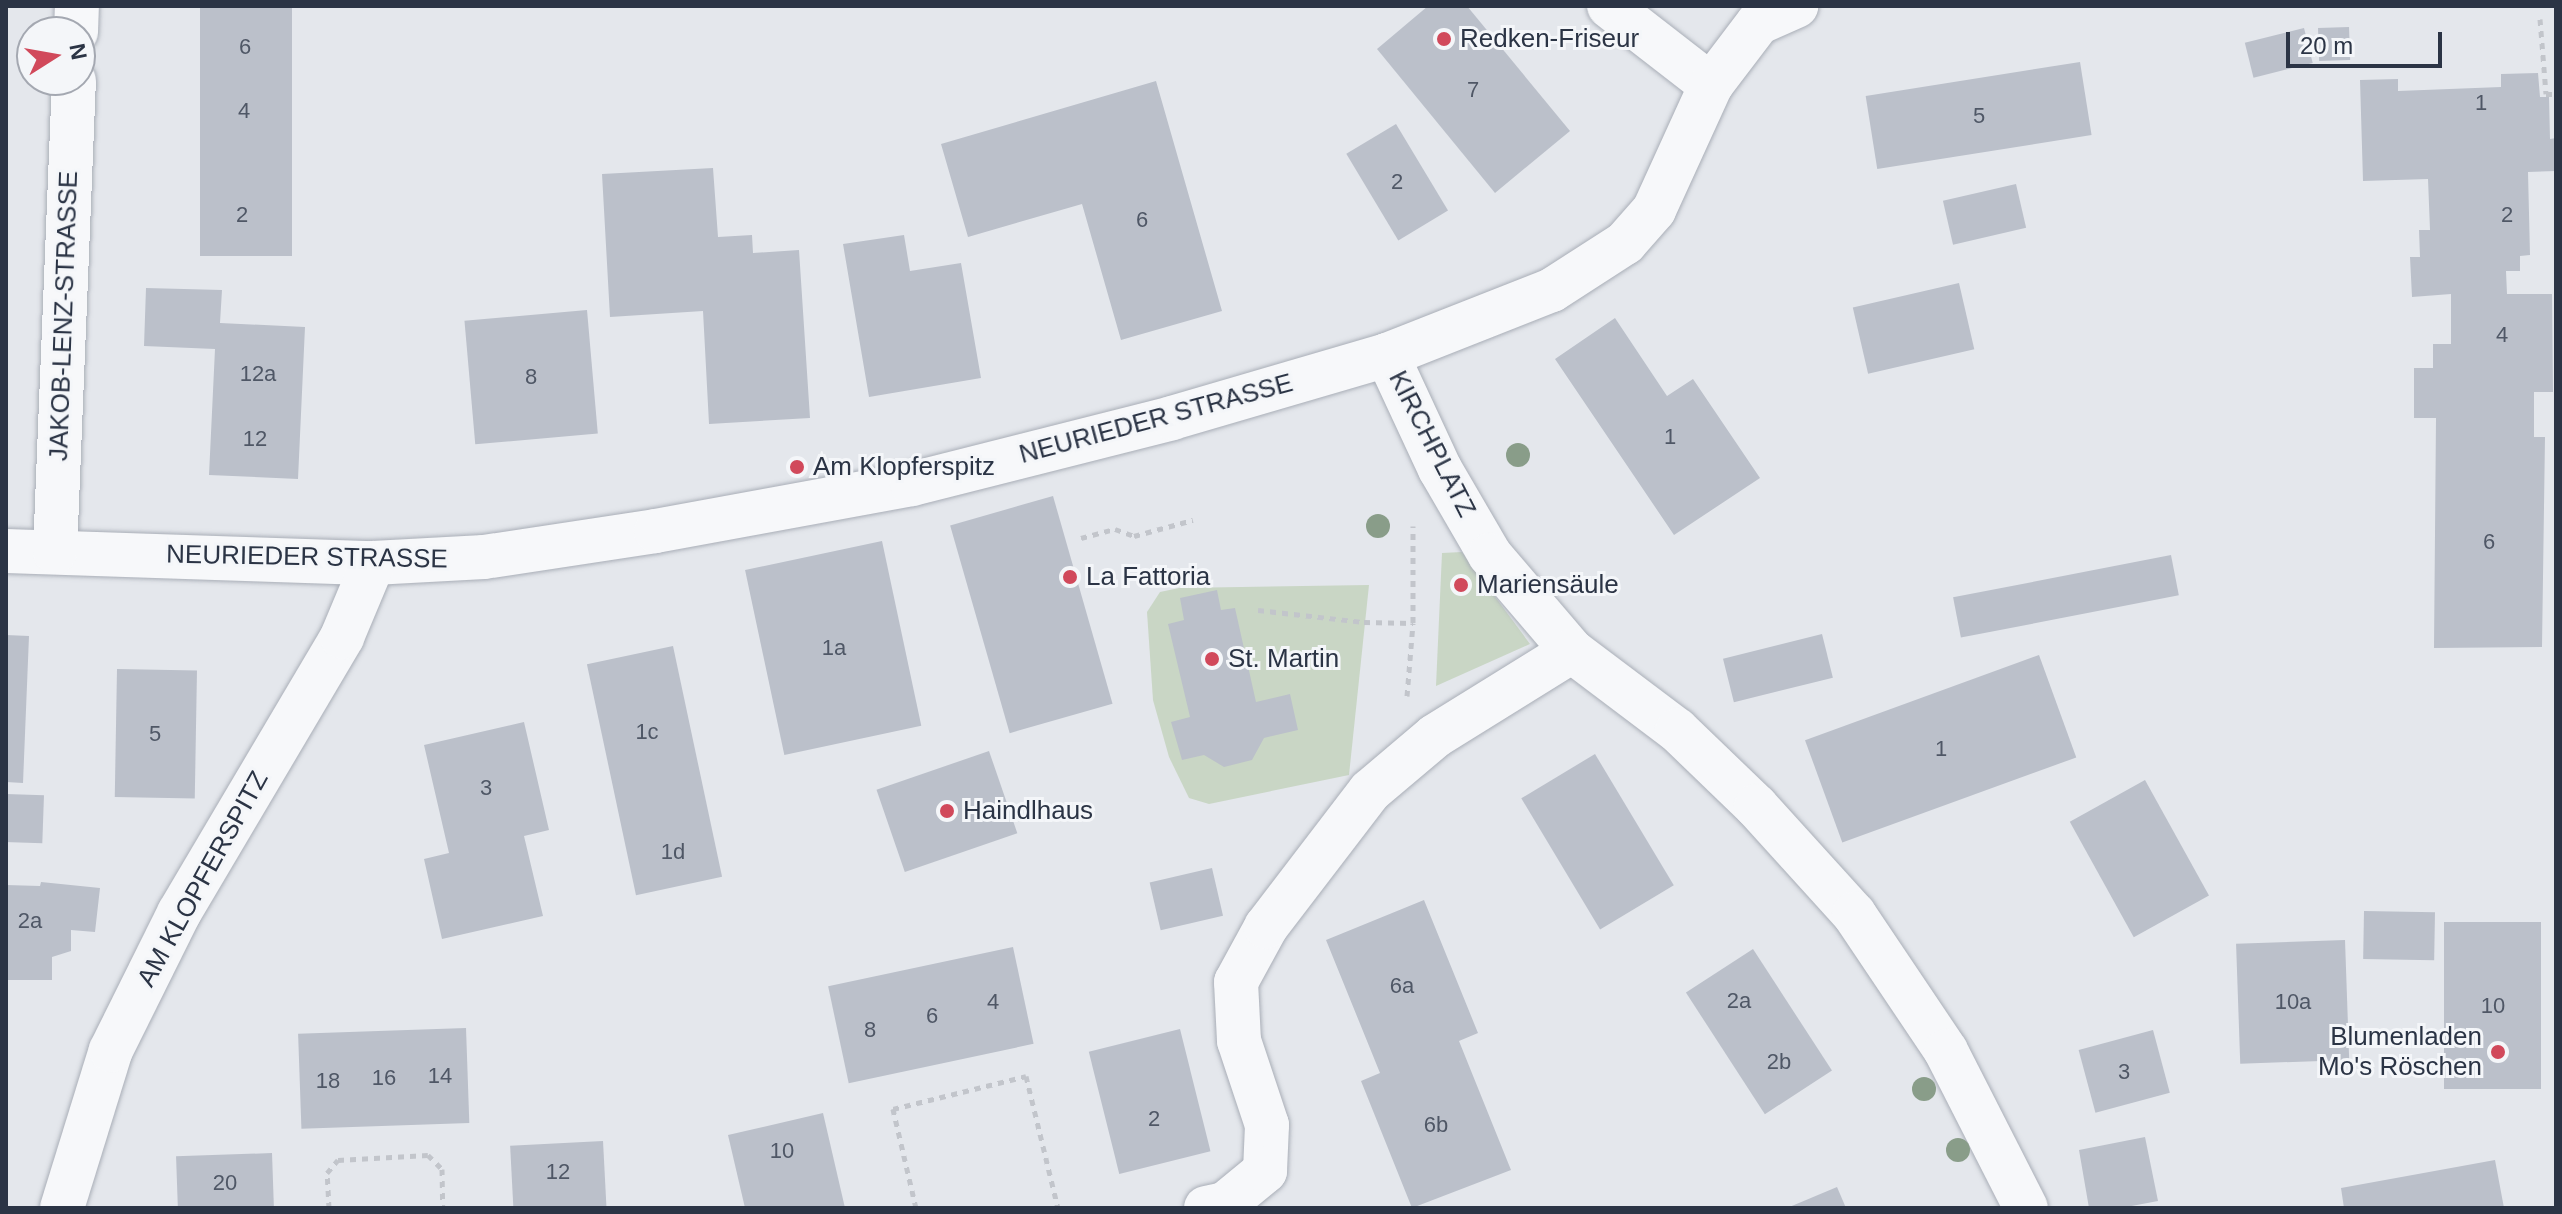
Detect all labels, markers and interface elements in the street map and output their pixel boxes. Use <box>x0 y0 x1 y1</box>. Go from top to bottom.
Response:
north arrow <box>16 16 96 96</box>
scale bar <box>2290 16 2446 66</box>
place label: Redken-Friseur <box>1460 23 1639 55</box>
marker: Redken-Friseur <box>1435 30 1453 48</box>
text: 20 m <box>2300 32 2353 59</box>
house number: 6 <box>239 34 251 60</box>
text: N <box>64 42 92 62</box>
house number: 7 <box>1467 77 1479 103</box>
house number: 1 <box>2475 90 2487 116</box>
house number: 4 <box>238 98 250 124</box>
house number: 5 <box>1973 103 1985 129</box>
house number: 2 <box>1391 169 1403 195</box>
street label: JAKOB-LENZ-STRASSE <box>43 170 85 462</box>
house number: 2 <box>236 202 248 228</box>
house number: 2 <box>2501 202 2513 228</box>
house number: 6 <box>1136 207 1148 233</box>
house number: 4 <box>2496 322 2508 348</box>
house number: 12a <box>240 361 276 387</box>
house number: 8 <box>525 364 537 390</box>
street label: KIRCHPLATZ <box>1382 366 1482 522</box>
street label: NEURIEDER STRASSE <box>1016 367 1296 471</box>
house number: 1 <box>1664 424 1676 450</box>
house number: 12 <box>243 426 267 452</box>
place label: Am Klopferspitz <box>813 451 995 483</box>
marker: Am Klopferspitz <box>788 458 806 476</box>
house number: 6 <box>2483 529 2495 555</box>
street label: NEURIEDER STRASSE <box>166 539 448 575</box>
place label: La Fattoria <box>1086 561 1210 593</box>
marker: La Fattoria <box>1061 568 1079 586</box>
place label: Mariensäule <box>1477 569 1619 601</box>
marker: Mariensäule <box>1452 576 1470 594</box>
house number: 1a <box>822 635 846 661</box>
place label: St. Martin <box>1228 643 1339 675</box>
marker: St. Martin <box>1203 650 1221 668</box>
house number: 1c <box>635 719 659 745</box>
house number: 5 <box>149 721 161 747</box>
house number: 1 <box>1935 736 1947 762</box>
street label: AM KLOPFERSPITZ <box>131 766 275 992</box>
house number: 3 <box>480 775 492 801</box>
place label: Haindlhaus <box>963 795 1093 827</box>
marker: Haindlhaus <box>938 802 956 820</box>
house number: 1d <box>661 839 685 865</box>
house number: 2a <box>18 908 42 934</box>
house number: 6a <box>1390 973 1414 999</box>
house number: 2a <box>1727 988 1751 1014</box>
house number: 4 <box>987 989 999 1015</box>
house number: 10a <box>2275 989 2311 1015</box>
house number: 10 <box>2481 993 2505 1019</box>
house number: 6 <box>926 1003 938 1029</box>
house number: 8 <box>864 1017 876 1043</box>
place label: Blumenladen Mo's Röschen <box>2318 1021 2482 1082</box>
marker: Blumenladen Mo's Röschen <box>2489 1043 2507 1061</box>
house number: 2b <box>1767 1049 1791 1075</box>
house number: 3 <box>2118 1059 2130 1085</box>
house number: 14 <box>428 1063 452 1089</box>
house number: 16 <box>372 1065 396 1091</box>
house number: 18 <box>316 1068 340 1094</box>
house number: 2 <box>1148 1106 1160 1132</box>
house number: 6b <box>1424 1112 1448 1138</box>
house number: 10 <box>770 1138 794 1164</box>
house number: 12 <box>546 1159 570 1185</box>
house number: 20 <box>213 1170 237 1196</box>

